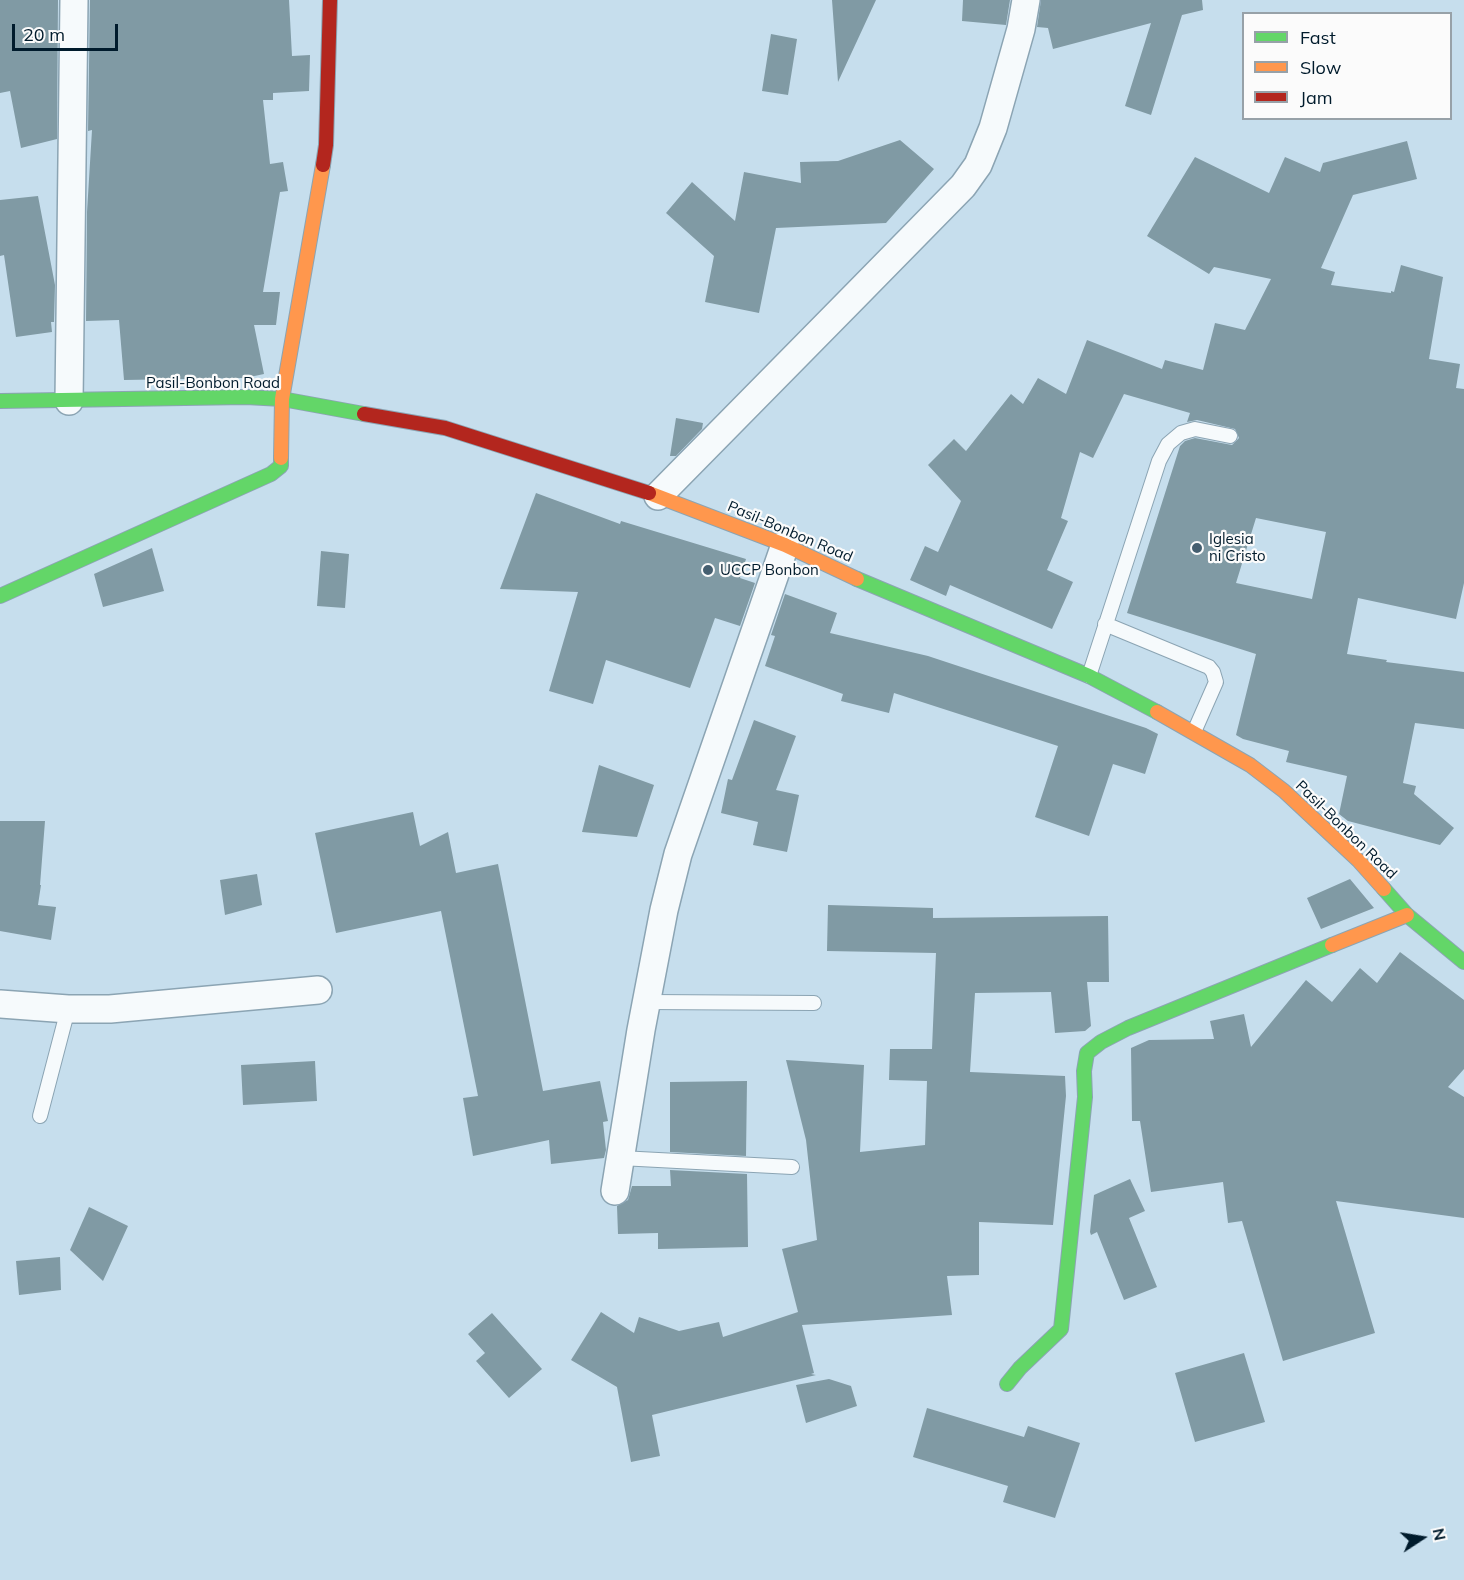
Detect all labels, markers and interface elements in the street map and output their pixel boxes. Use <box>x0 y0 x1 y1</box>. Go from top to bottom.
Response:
scale bar <box>15 12 122 50</box>
legend <box>1242 12 1452 120</box>
text: 20 m <box>23 23 65 46</box>
text: Fast <box>1300 26 1336 49</box>
text: Slow <box>1300 56 1341 79</box>
text: Jam <box>1300 86 1333 109</box>
street label: Pasil-Bonbon Road <box>146 374 280 392</box>
street label: Pasil-Bonbon Road <box>725 498 855 566</box>
place label: Iglesia ni Cristo <box>1209 530 1266 565</box>
marker: Iglesia ni Cristo <box>1190 541 1204 555</box>
place label: UCCP Bonbon <box>720 561 819 579</box>
marker: UCCP Bonbon <box>701 563 715 577</box>
street label: Pasil-Bonbon Road <box>1292 777 1400 883</box>
north arrow <box>1392 1508 1452 1568</box>
text: N <box>1429 1526 1451 1542</box>

